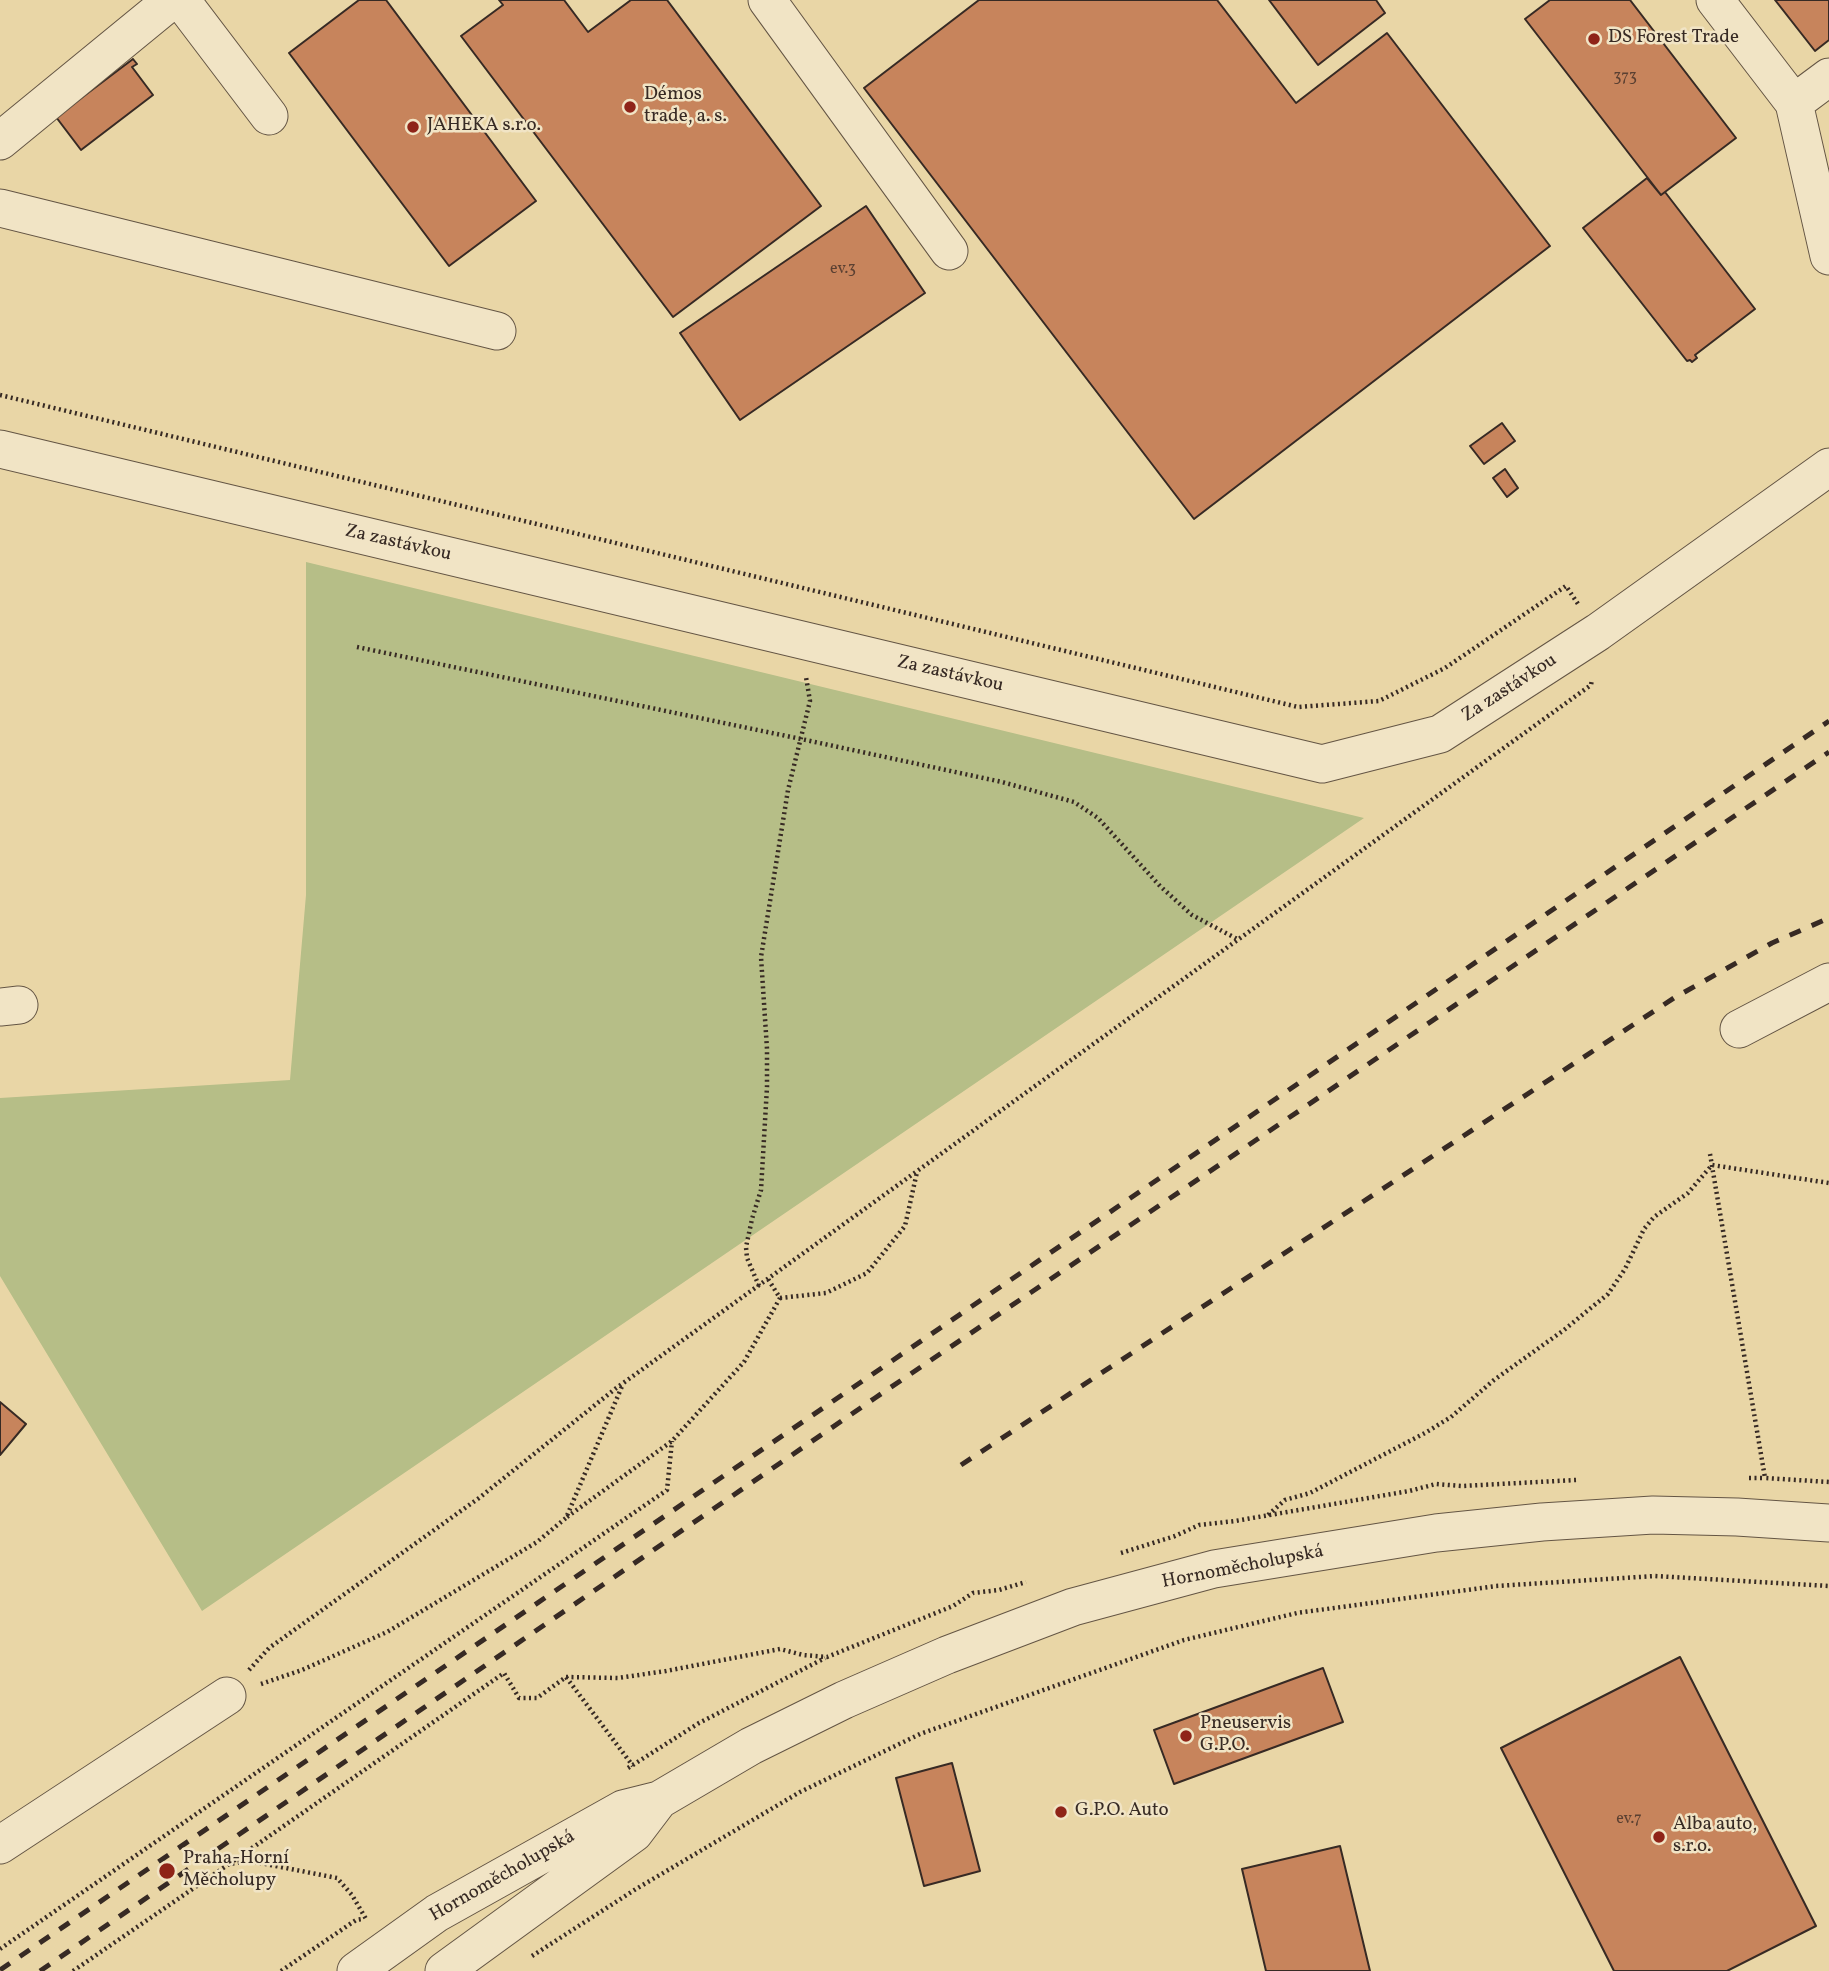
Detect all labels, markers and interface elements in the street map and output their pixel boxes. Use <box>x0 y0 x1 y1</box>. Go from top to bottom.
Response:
place label: DS Forest Trade <box>1608 28 1739 50</box>
marker: DS Forest Trade <box>1586 31 1602 47</box>
house number: 373 <box>1613 68 1637 88</box>
place label: Démos trade, a. s. <box>644 85 727 129</box>
marker: Démos trade, a. s. <box>622 99 638 115</box>
place label: JAHEKA s.r.o. <box>427 116 541 138</box>
marker: JAHEKA s.r.o. <box>405 119 421 135</box>
house number: ev.3 <box>830 260 856 280</box>
street label: Za zastávkou <box>342 521 454 567</box>
street label: Za zastávkou <box>1458 650 1562 728</box>
street label: Za zastávkou <box>894 652 1006 698</box>
street label: Hornoměcholupská <box>1160 1541 1326 1595</box>
place label: Pneuservis G.P.O. <box>1200 1714 1291 1758</box>
marker: Pneuservis G.P.O. <box>1178 1728 1194 1744</box>
place label: G.P.O. Auto <box>1075 1801 1169 1823</box>
marker: G.P.O. Auto <box>1053 1804 1069 1820</box>
house number: ev.7 <box>1616 1810 1642 1830</box>
place label: Alba auto, s.r.o. <box>1673 1815 1757 1859</box>
street label: Hornoměcholupská <box>426 1826 580 1928</box>
marker: Alba auto, s.r.o. <box>1651 1829 1667 1845</box>
place label: Praha-Horní Měcholupy <box>183 1849 289 1893</box>
marker: Praha-Horní Měcholupy <box>157 1861 177 1881</box>

